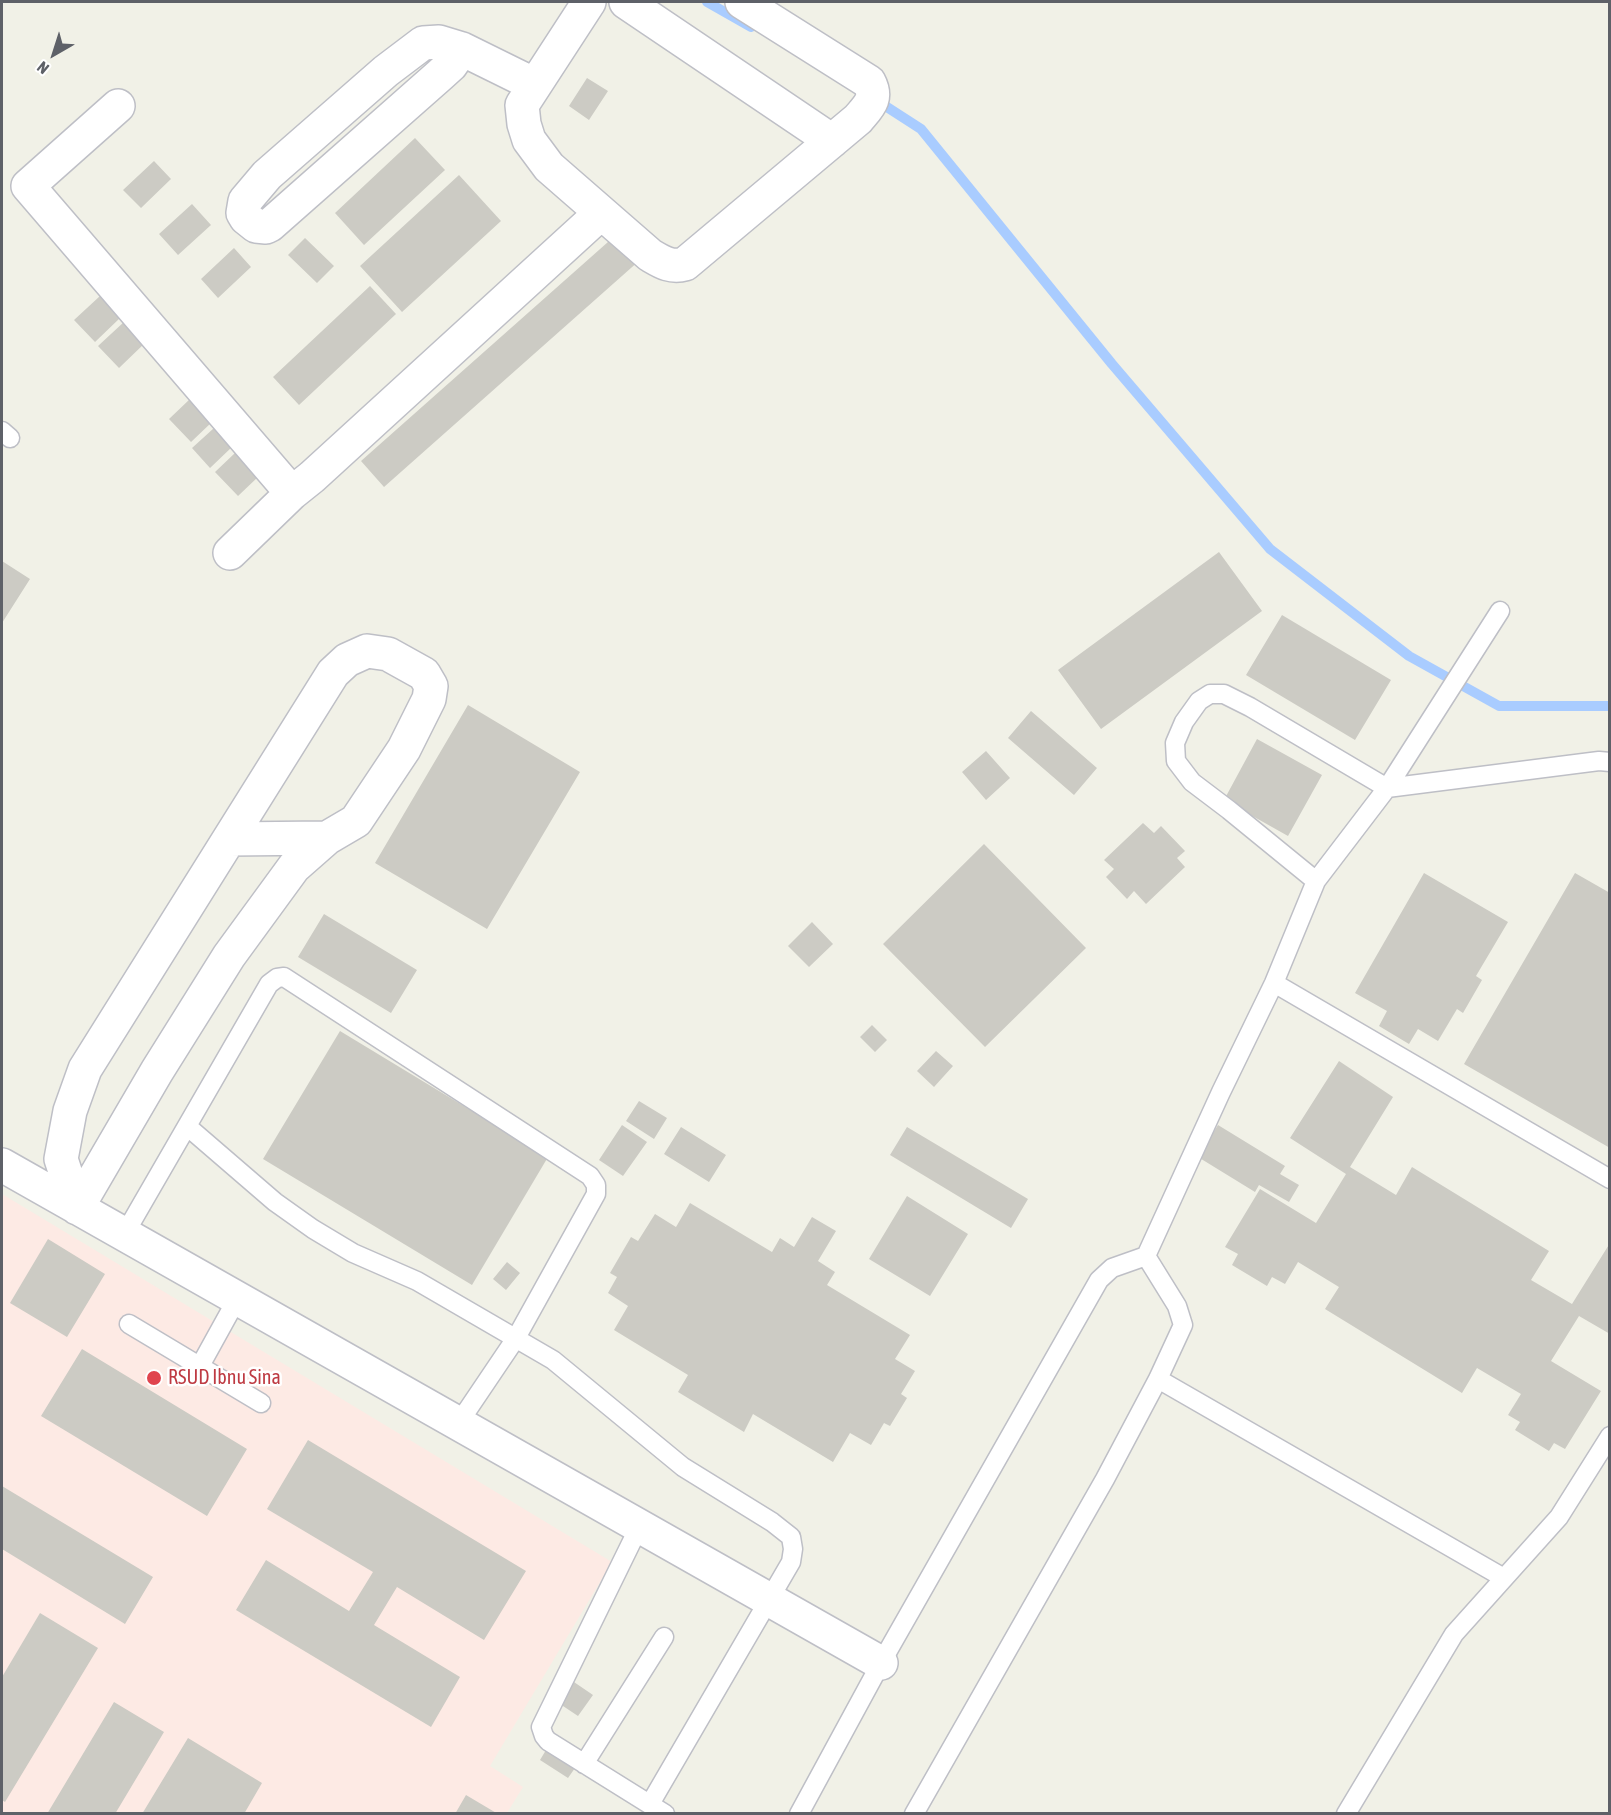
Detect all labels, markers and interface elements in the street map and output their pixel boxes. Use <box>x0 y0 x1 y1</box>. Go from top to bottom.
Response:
north arrow <box>24 24 84 84</box>
text: N <box>33 58 52 78</box>
place label: RSUD Ibnu Sina <box>168 1366 281 1390</box>
marker: RSUD Ibnu Sina <box>145 1369 163 1387</box>

